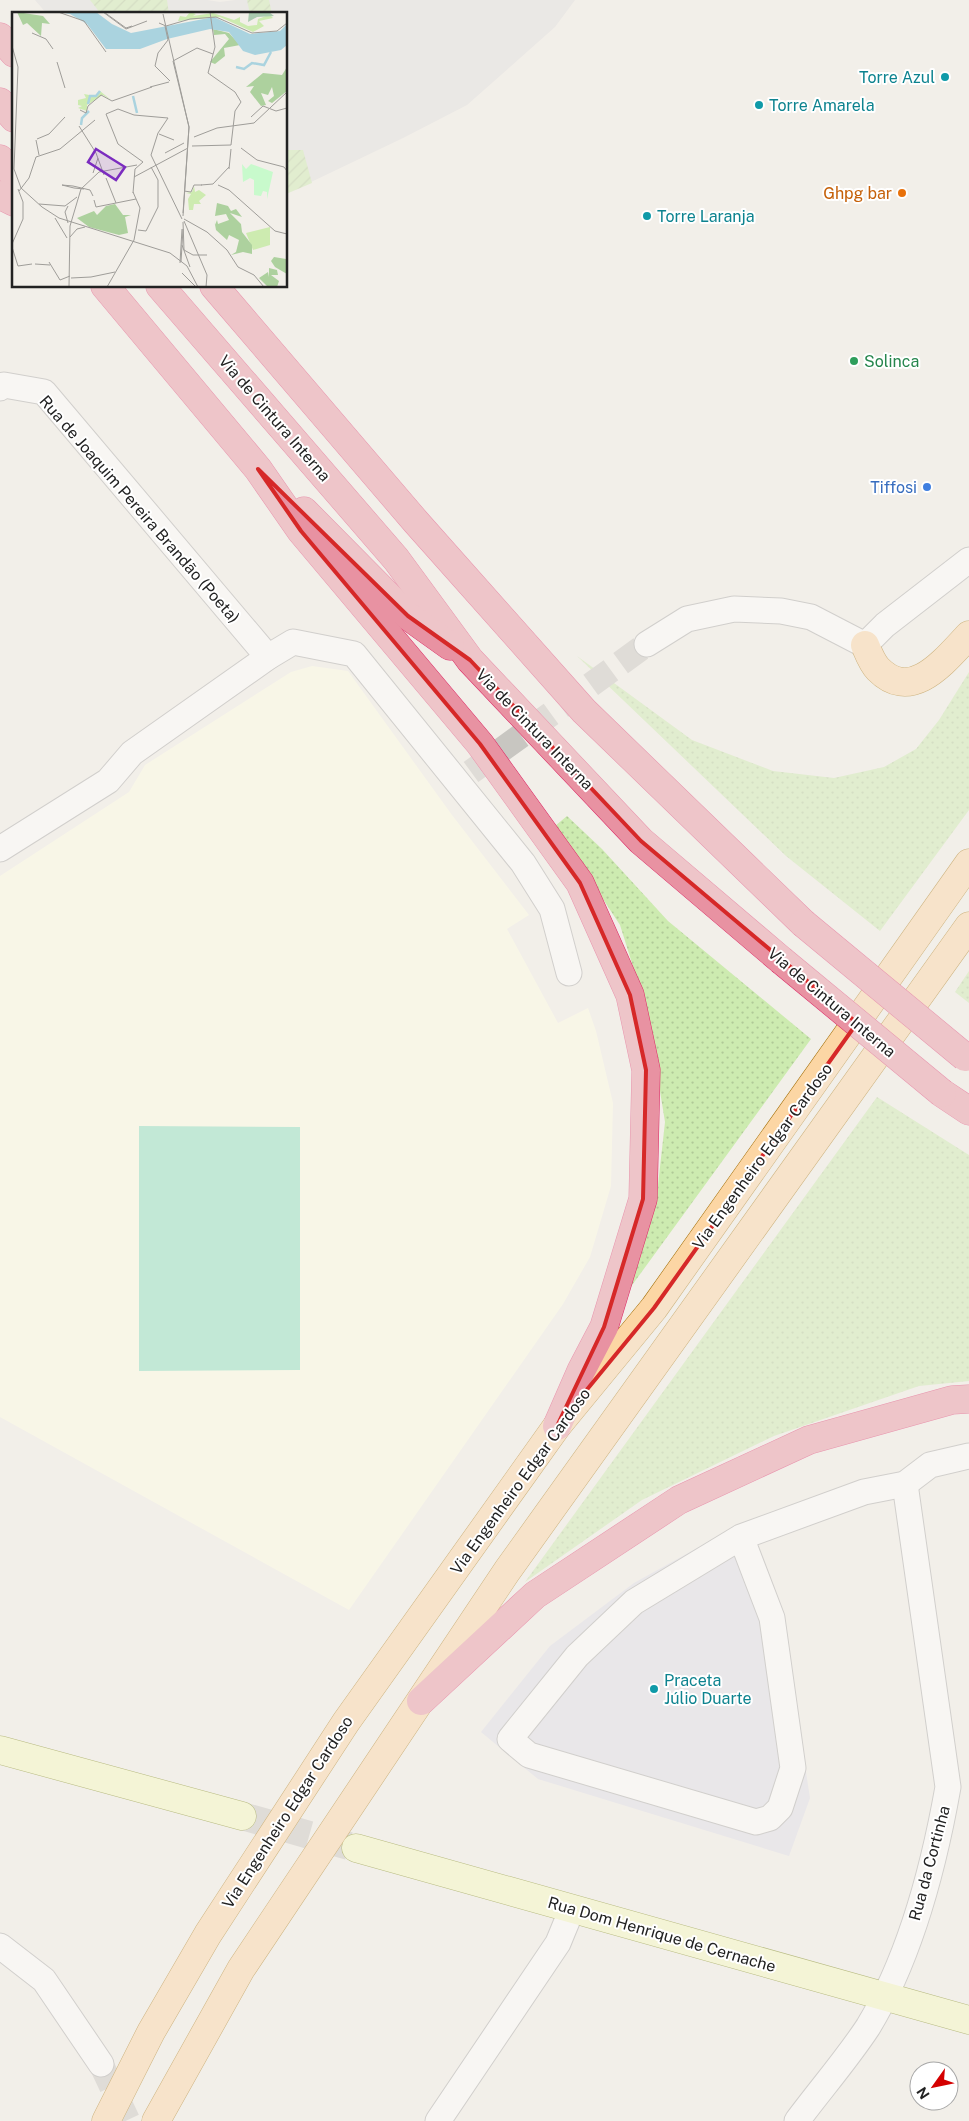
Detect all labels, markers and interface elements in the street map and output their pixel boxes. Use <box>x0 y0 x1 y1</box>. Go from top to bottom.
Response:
inset map <box>12 12 288 288</box>
place label: Torre Azul <box>859 68 935 87</box>
marker: Torre Azul <box>939 71 951 83</box>
place label: Torre Amarela <box>769 96 875 115</box>
marker: Torre Amarela <box>753 99 765 111</box>
place label: Ghpg bar <box>823 184 892 203</box>
marker: Ghpg bar <box>896 187 908 199</box>
place label: Torre Laranja <box>657 207 755 226</box>
marker: Torre Laranja <box>641 210 653 222</box>
street label: Via de Cintura Interna <box>215 351 334 485</box>
place label: Solinca <box>864 352 919 371</box>
marker: Solinca <box>848 355 860 367</box>
street label: Rua de Joaquim Pereira Brandão (Poeta) <box>36 392 244 627</box>
place label: Tiffosi <box>870 478 917 497</box>
marker: Tiffosi <box>921 481 933 493</box>
street label: Via de Cintura Interna <box>472 665 597 794</box>
street label: Via de Cintura Interna <box>764 943 899 1061</box>
street label: Via Engenheiro Edgar Cardoso <box>688 1060 836 1253</box>
street label: Via Engenheiro Edgar Cardoso <box>446 1385 594 1578</box>
place label: Praceta Júlio Duarte <box>664 1671 752 1708</box>
marker: Praceta Júlio Duarte <box>648 1683 660 1695</box>
street label: Via Engenheiro Edgar Cardoso <box>218 1713 357 1912</box>
street label: Rua da Cortinha <box>905 1803 954 1923</box>
street label: Rua Dom Henrique de Cernache <box>546 1893 778 1976</box>
north arrow <box>909 2061 959 2111</box>
text: N <box>913 2084 933 2102</box>

